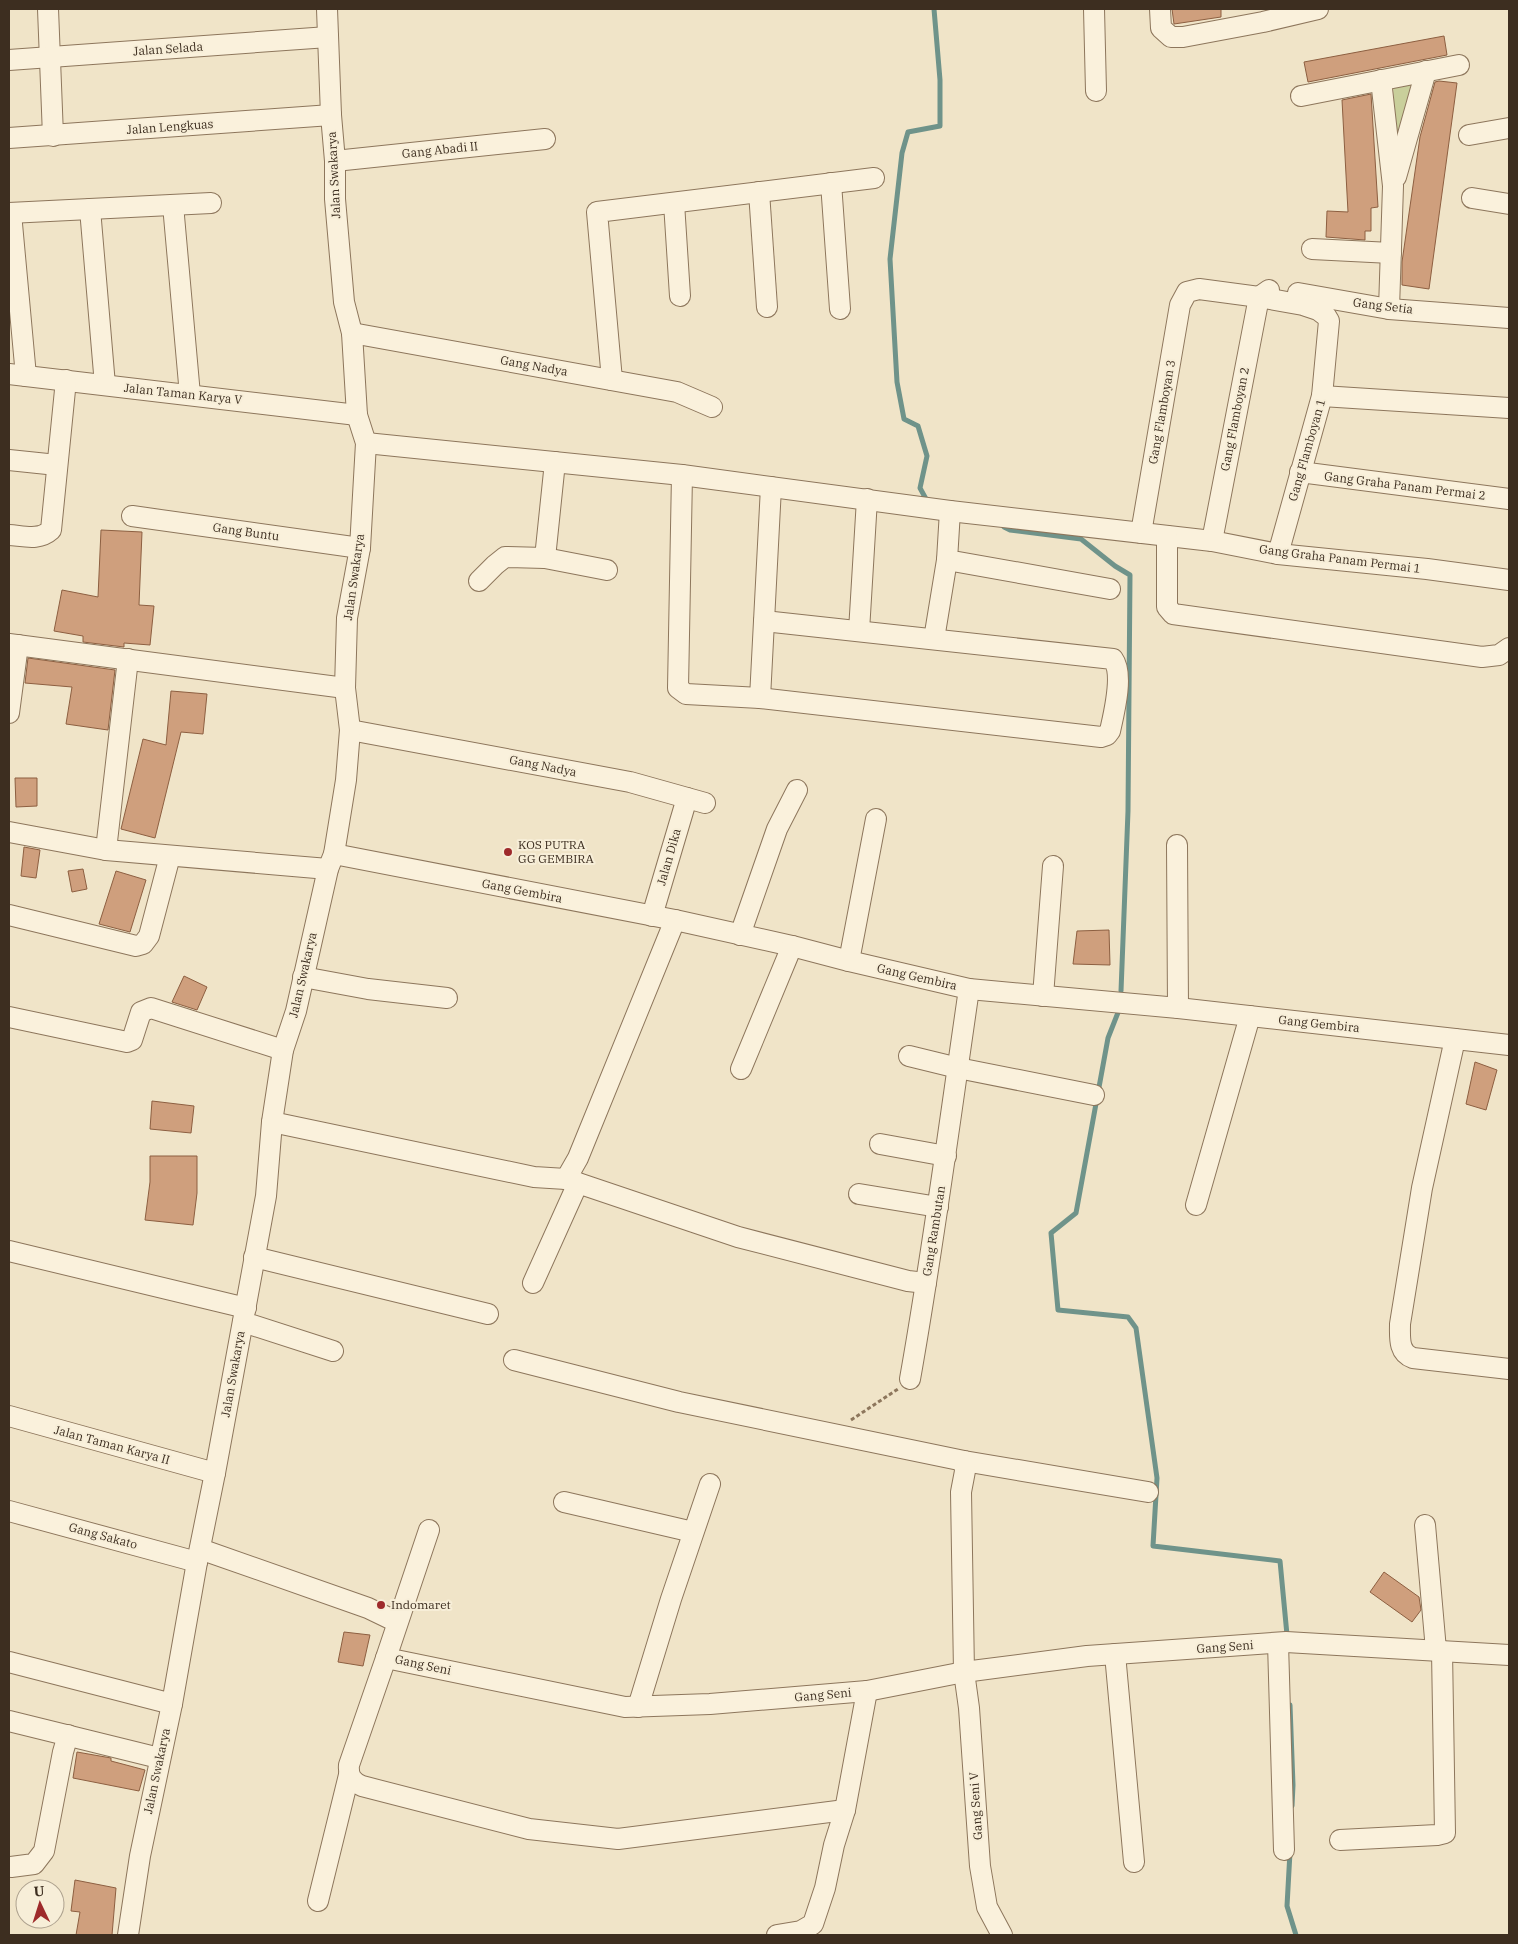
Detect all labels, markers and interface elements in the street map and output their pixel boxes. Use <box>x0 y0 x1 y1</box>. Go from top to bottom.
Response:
street label: Jalan Selada <box>132 39 204 58</box>
street label: Jalan Lengkuas <box>126 116 214 137</box>
street label: Jalan Swakarya <box>324 131 343 219</box>
street label: Gang Abadi II <box>401 138 479 161</box>
street label: Gang Setia <box>1352 294 1414 317</box>
street label: Gang Nadya <box>499 352 569 379</box>
street label: Gang Flamboyan 3 <box>1145 358 1178 465</box>
street label: Gang Flamboyan 2 <box>1217 366 1252 472</box>
street label: Jalan Taman Karya V <box>123 380 243 407</box>
street label: Gang Flamboyan 1 <box>1285 397 1328 503</box>
street label: Gang Graha Panam Permai 2 <box>1323 468 1487 503</box>
street label: Gang Buntu <box>212 519 281 544</box>
street label: Jalan Swakarya <box>340 532 367 621</box>
street label: Gang Graha Panam Permai 1 <box>1258 541 1422 576</box>
street label: Gang Nadya <box>508 752 578 779</box>
street label: Jalan Dika <box>653 826 684 887</box>
place label: KOS PUTRA GG GEMBIRA <box>518 837 595 866</box>
marker: KOS PUTRA GG GEMBIRA <box>502 846 514 858</box>
street label: Gang Gembira <box>481 875 564 906</box>
street label: Jalan Swakarya <box>285 930 320 1019</box>
street label: Gang Gembira <box>876 960 959 993</box>
street label: Gang Gembira <box>1278 1012 1361 1035</box>
street label: Gang Rambutan <box>919 1184 948 1277</box>
street label: Jalan Swakarya <box>218 1329 248 1418</box>
street label: Jalan Taman Karya II <box>53 1422 172 1467</box>
street label: Gang Sakato <box>67 1519 139 1552</box>
place label: Indomaret <box>391 1597 451 1612</box>
marker: Indomaret <box>375 1599 387 1611</box>
street label: Gang Seni <box>1196 1637 1254 1656</box>
street label: Gang Seni <box>394 1651 453 1678</box>
street label: Gang Seni <box>794 1685 852 1704</box>
street label: Jalan Swakarya <box>140 1726 173 1815</box>
street label: Gang Seni V <box>966 1772 985 1840</box>
north arrow <box>15 1879 65 1929</box>
text: U <box>33 1882 45 1900</box>

